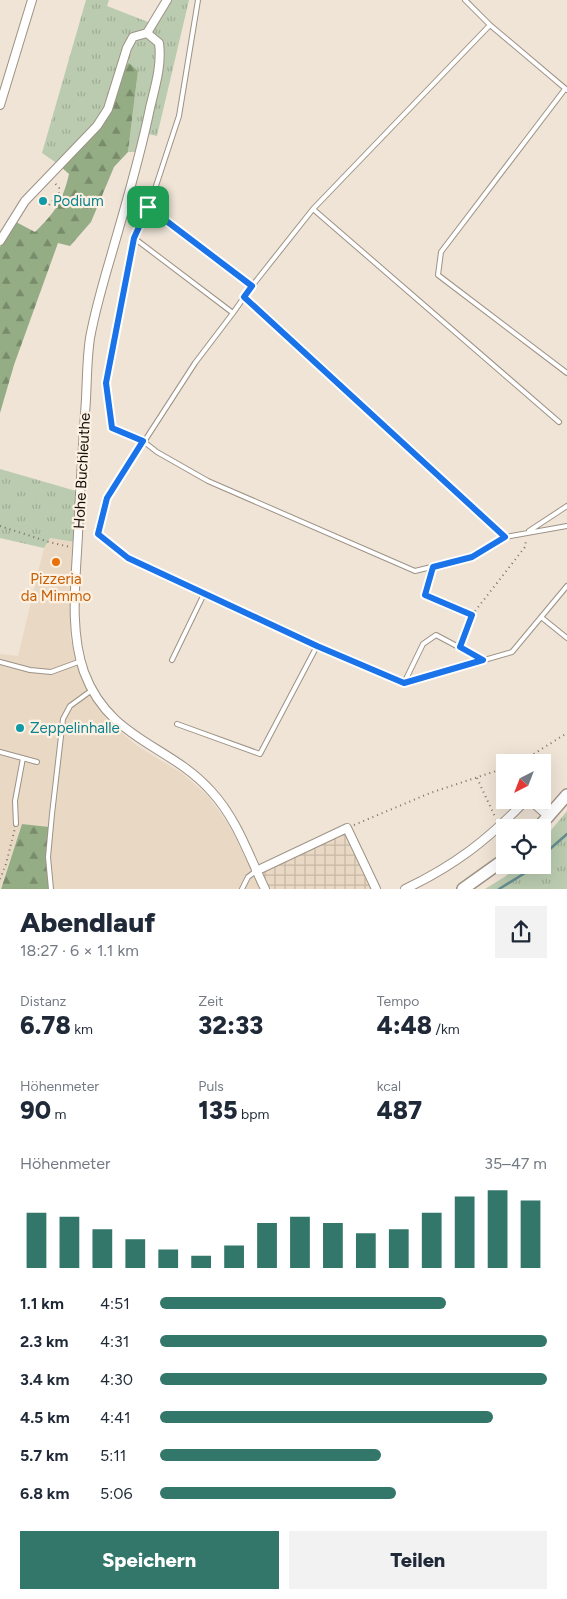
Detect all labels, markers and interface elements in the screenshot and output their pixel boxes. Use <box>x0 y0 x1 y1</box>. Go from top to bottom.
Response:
pin <box>127 186 169 228</box>
place label: Podium <box>53 192 104 210</box>
icon: arrive <box>134 193 162 221</box>
marker: Podium <box>37 195 49 207</box>
street label: Hohe Buchleuthe <box>70 412 94 530</box>
marker: Pizzeria da Mimmo <box>50 556 62 568</box>
place label: Pizzeria da Mimmo <box>21 570 92 605</box>
place label: Zeppelinhalle <box>30 719 120 737</box>
marker: Zeppelinhalle <box>14 722 26 734</box>
north arrow <box>496 754 551 809</box>
map controls <box>496 754 551 874</box>
button: locate <box>496 819 551 874</box>
text: Abendlauf <box>20 905 156 939</box>
button: share <box>495 906 547 958</box>
text: 18:27 · 6 × 1.1 km <box>20 941 139 960</box>
text: Distanz <box>20 993 67 1010</box>
text: Zeit <box>198 993 224 1010</box>
text: Tempo <box>377 993 419 1010</box>
text: 6.78 <box>20 1010 71 1040</box>
text: 32:33 <box>198 1010 263 1040</box>
text: 4:48 <box>377 1010 432 1040</box>
text: km <box>71 1021 93 1038</box>
text: /km <box>432 1021 460 1038</box>
text: Höhenmeter <box>20 1078 99 1095</box>
text: Puls <box>198 1078 224 1095</box>
text: kcal <box>377 1078 401 1095</box>
text: 90 <box>20 1095 51 1125</box>
text: 135 <box>198 1095 238 1125</box>
text: 487 <box>377 1095 422 1125</box>
text: m <box>51 1106 66 1123</box>
text: bpm <box>238 1106 269 1123</box>
text: Höhenmeter <box>20 1154 110 1173</box>
text: 35–47 m <box>484 1154 547 1173</box>
text: 1.1 km <box>20 1294 64 1313</box>
text: 4:51 <box>100 1294 130 1313</box>
text: 2.3 km <box>20 1332 69 1351</box>
text: 4:31 <box>100 1332 129 1351</box>
text: 3.4 km <box>20 1370 69 1389</box>
text: 4:30 <box>100 1370 133 1389</box>
text: 4.5 km <box>20 1408 70 1427</box>
text: 4:41 <box>100 1408 131 1427</box>
text: 5.7 km <box>20 1446 69 1465</box>
text: 5:11 <box>100 1446 126 1465</box>
text: 6.8 km <box>20 1484 69 1503</box>
text: 5:06 <box>100 1484 133 1503</box>
button: Speichern <box>20 1531 279 1589</box>
button: Teilen <box>289 1531 547 1589</box>

